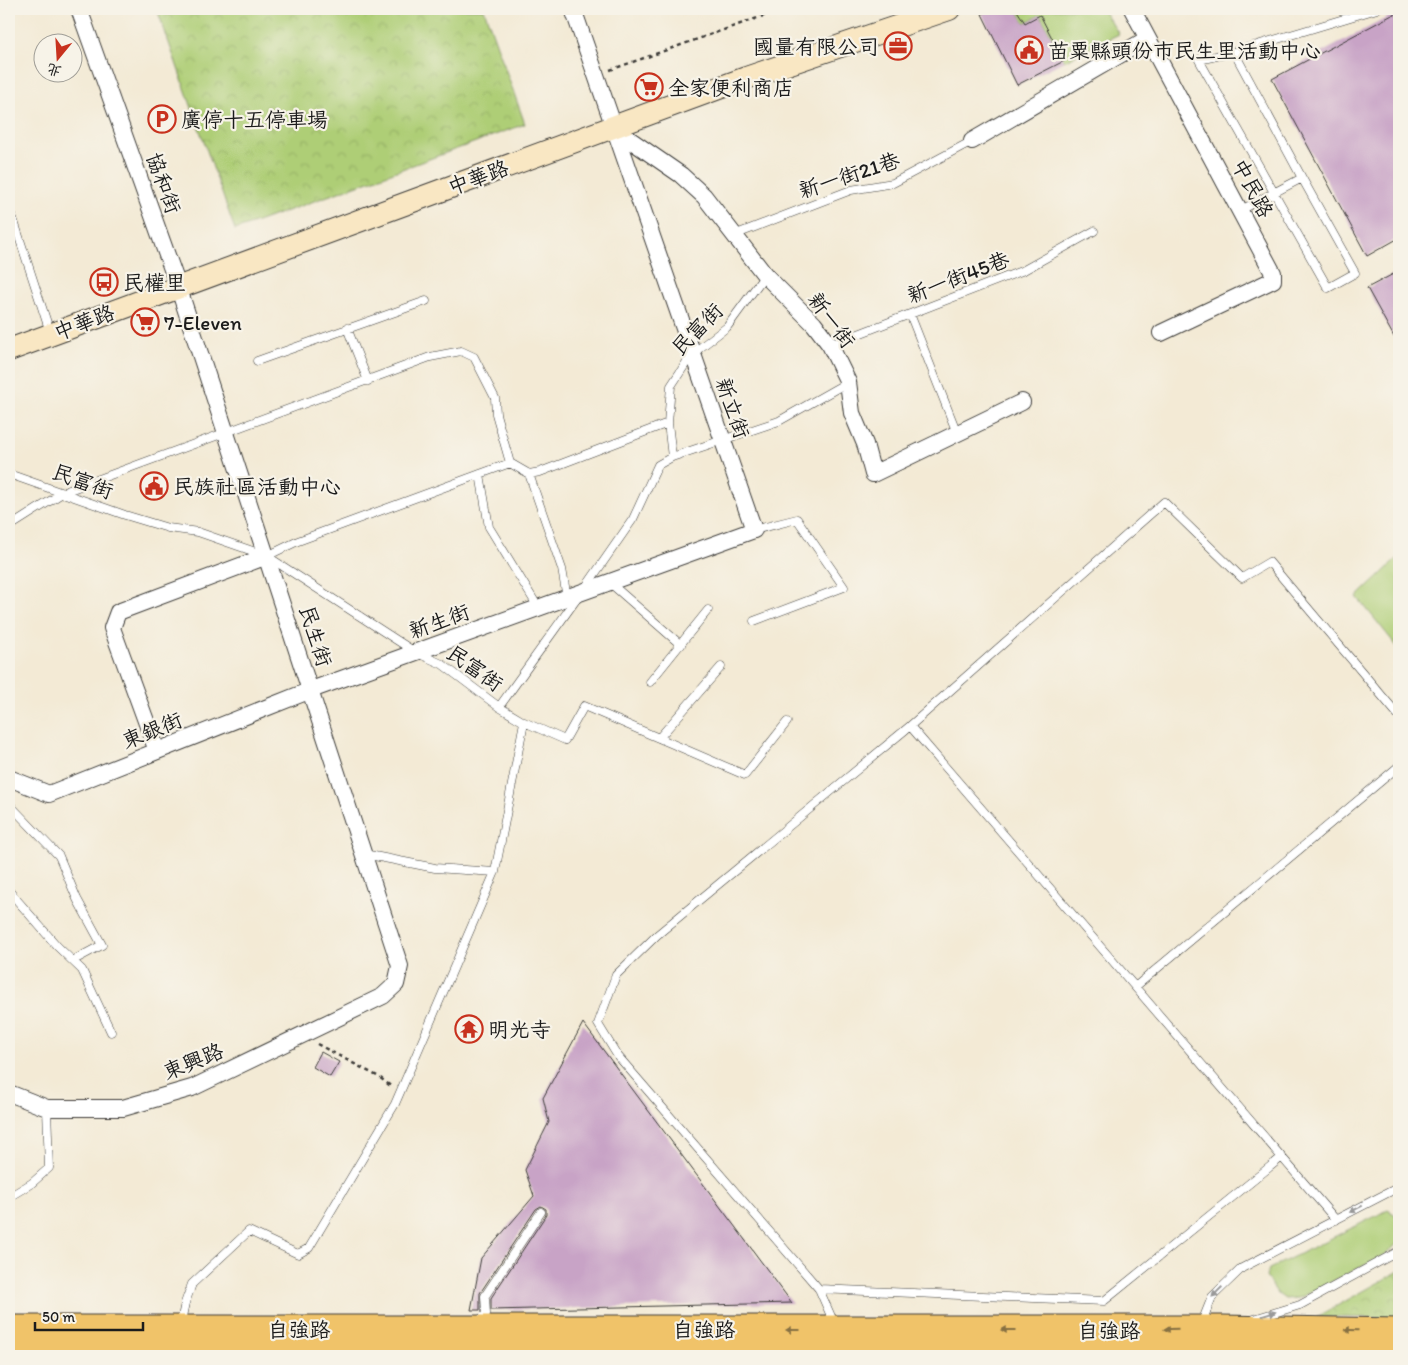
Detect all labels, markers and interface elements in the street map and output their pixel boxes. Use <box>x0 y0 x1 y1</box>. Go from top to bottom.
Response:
office icon: 國量有限公司 <box>883 31 913 61</box>
north arrow <box>32 32 82 82</box>
place label: 國量有限公司 <box>753 34 879 59</box>
public building icon: 苗粟縣頭份巿民生里活動中心 <box>1014 35 1044 65</box>
place label: 苗粟縣頭份巿民生里活動中心 <box>1048 38 1321 63</box>
text: 北 <box>45 60 63 80</box>
supermarket icon: 全家便利商店 <box>634 72 664 102</box>
place label: 全家便利商店 <box>668 75 794 100</box>
parking icon: 廣停十五停車場 <box>147 104 177 134</box>
place label: 廣停十五停車場 <box>181 107 328 132</box>
street label: 新一街21巷 <box>795 147 903 203</box>
street label: 協和街 <box>141 149 187 217</box>
street label: 中華路 <box>444 154 512 200</box>
street label: 中民路 <box>1227 154 1279 222</box>
street label: 新一街45巷 <box>903 246 1013 308</box>
bus stop icon: 民權里 <box>89 267 119 297</box>
place label: 民權里 <box>123 270 186 295</box>
street label: 新一街 <box>803 287 861 353</box>
street label: 民富街 <box>666 298 728 360</box>
street label: 中華路 <box>50 299 118 345</box>
supermarket icon: 7-Eleven <box>130 307 160 337</box>
place label: 7-Eleven <box>164 310 242 335</box>
street label: 新立街 <box>711 374 755 442</box>
street label: 民富街 <box>49 458 117 504</box>
public building icon: 民族社區活動中心 <box>139 471 169 501</box>
place label: 民族社區活動中心 <box>173 474 341 499</box>
street label: 新生街 <box>405 598 473 644</box>
street label: 民生街 <box>294 602 338 670</box>
street label: 民富街 <box>442 640 508 696</box>
street label: 東銀街 <box>118 707 186 753</box>
temple icon: 明光寺 <box>454 1014 484 1044</box>
place label: 明光寺 <box>488 1017 551 1042</box>
street label: 東興路 <box>159 1038 227 1084</box>
one-way arrow <box>1349 1205 1363 1213</box>
one-way arrow <box>1212 1286 1224 1298</box>
scale bar <box>35 1300 142 1332</box>
text: 50 m <box>42 1308 75 1326</box>
one-way arrow <box>1262 1310 1277 1318</box>
street label: 自強路 <box>268 1317 331 1342</box>
street label: 自強路 <box>673 1317 736 1342</box>
street label: 自強路 <box>1078 1318 1141 1343</box>
one-way arrow <box>1162 1325 1178 1333</box>
one-way arrow <box>785 1326 801 1334</box>
one-way arrow <box>1000 1326 1016 1334</box>
one-way arrow <box>1342 1326 1358 1334</box>

